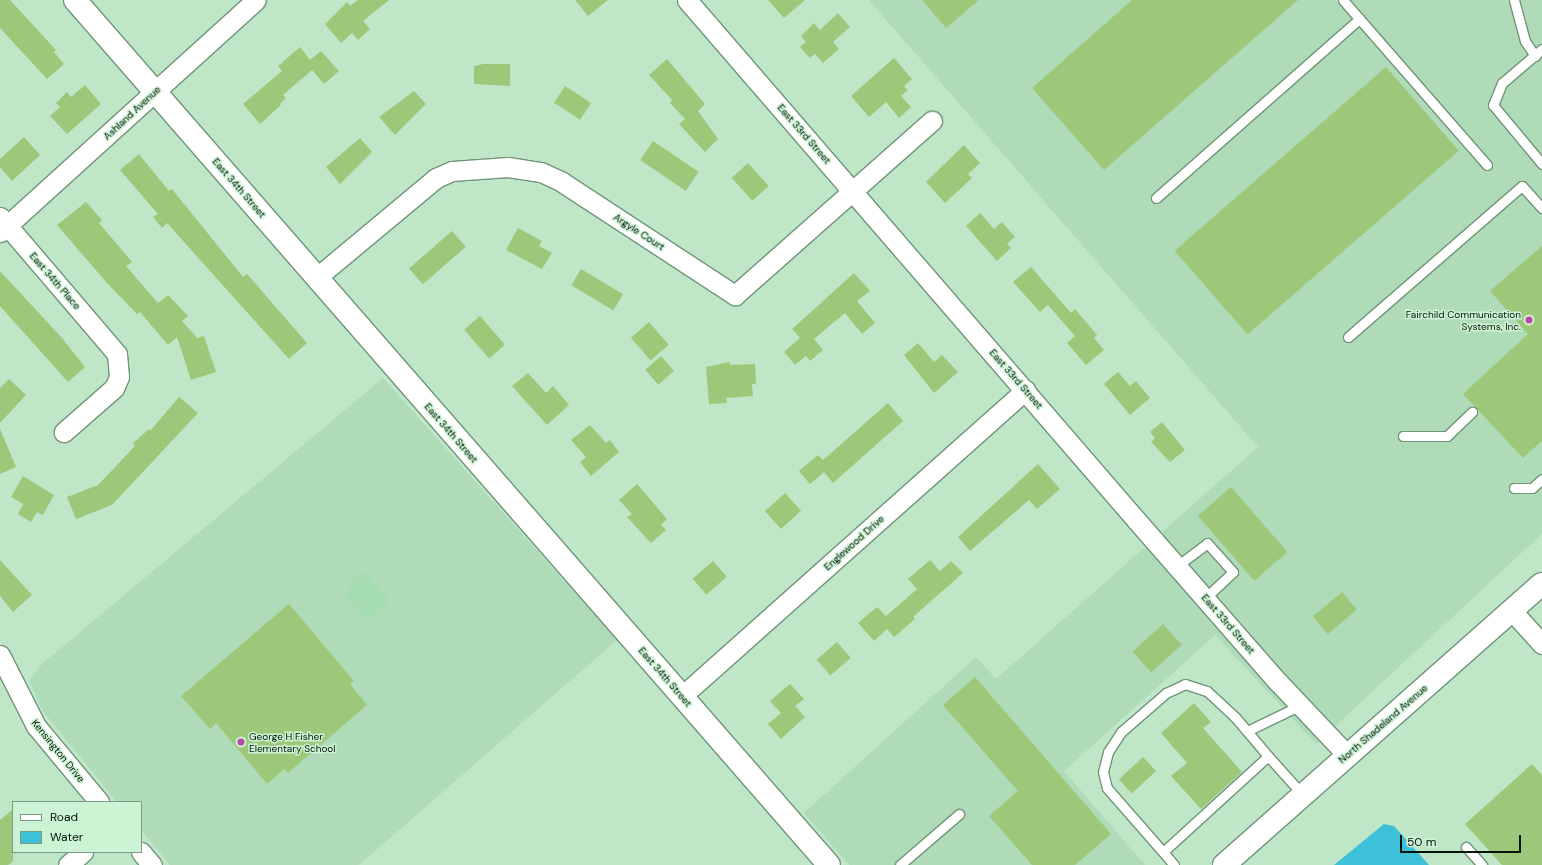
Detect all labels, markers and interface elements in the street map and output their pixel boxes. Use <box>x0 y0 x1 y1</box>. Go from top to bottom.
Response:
street label: Ashland Avenue <box>101 83 163 143</box>
street label: East 33rd Street <box>775 102 833 166</box>
street label: East 34th Street <box>210 156 268 220</box>
street label: Argyle Court <box>611 211 667 253</box>
street label: East 34th Place <box>27 250 83 312</box>
place label: Fairchild Communication Systems, Inc. <box>1406 308 1521 332</box>
marker: Fairchild Communication Systems, Inc. <box>1524 315 1534 325</box>
street label: East 33rd Street <box>987 347 1045 411</box>
street label: East 34th Street <box>422 401 480 465</box>
street label: Englewood Drive <box>822 513 886 573</box>
street label: East 33rd Street <box>1199 592 1257 656</box>
street label: East 34th Street <box>636 645 694 709</box>
street label: North Shadeland Avenue <box>1336 682 1430 766</box>
street label: Kensington Drive <box>29 717 87 785</box>
place label: George H Fisher Elementary School <box>249 730 336 754</box>
marker: George H Fisher Elementary School <box>236 737 246 747</box>
legend <box>12 801 142 853</box>
text: Road <box>50 809 78 825</box>
scale bar <box>1402 827 1523 853</box>
text: Water <box>50 829 83 845</box>
text: 50 m <box>1407 834 1436 850</box>

